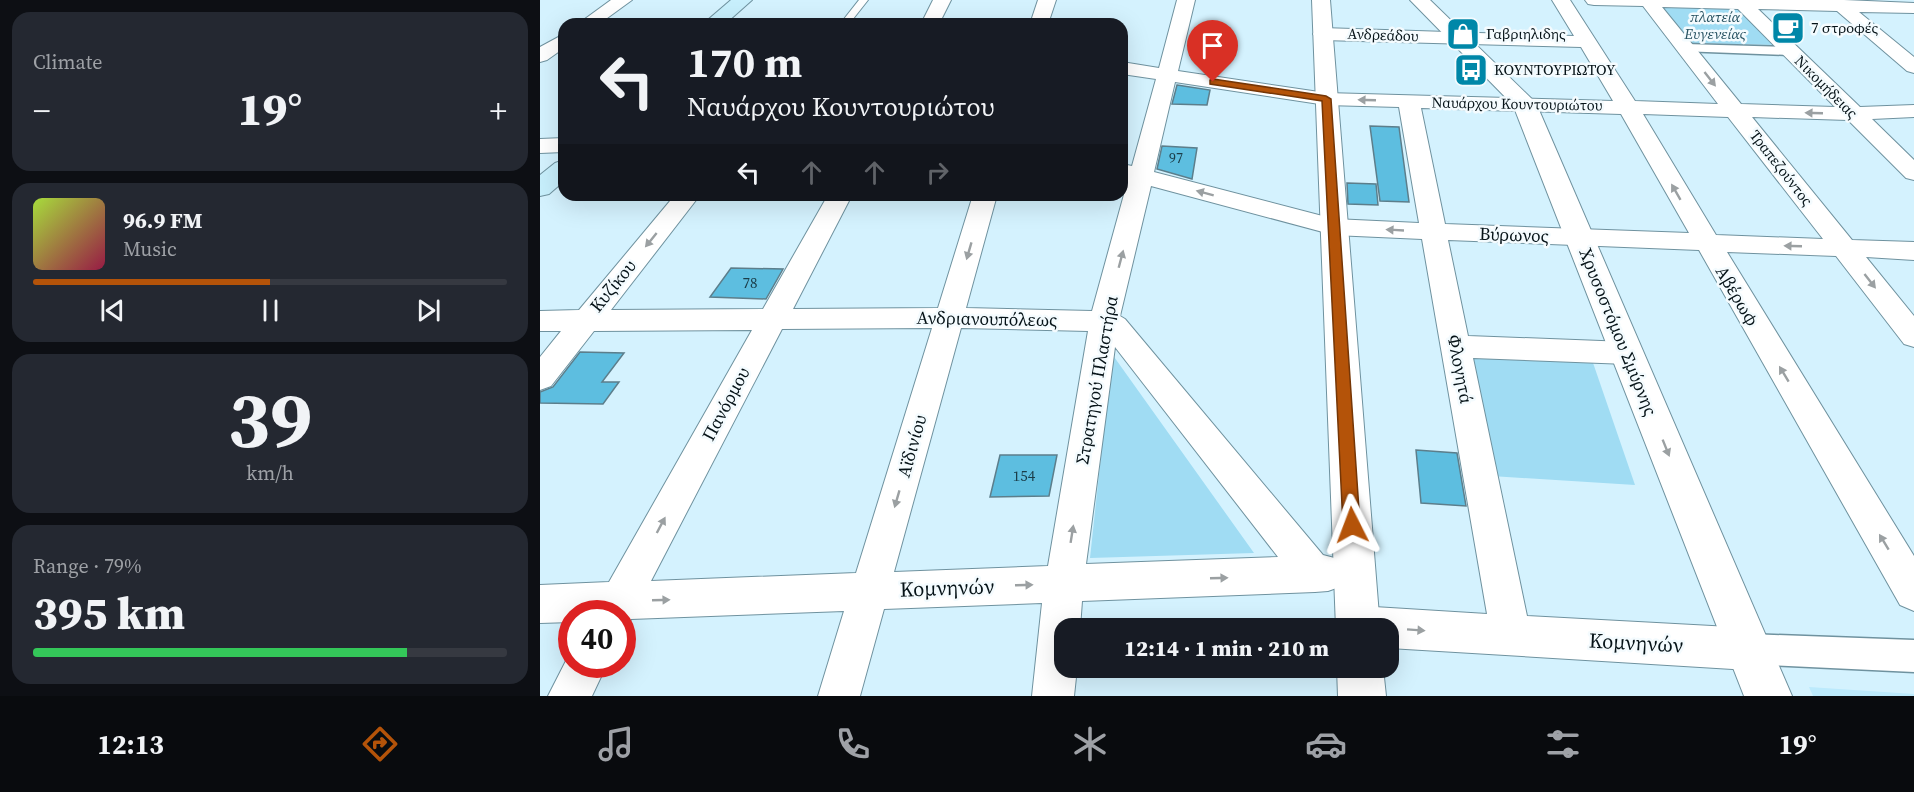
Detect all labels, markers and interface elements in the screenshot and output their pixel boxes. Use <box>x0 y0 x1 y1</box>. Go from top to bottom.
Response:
park label: πλατεία Ευγενείας <box>1683 6 1747 44</box>
cafe icon: 7 στροφές <box>1770 10 1806 46</box>
shop icon: Γαβριηλιδης <box>1445 16 1481 52</box>
place label: 7 στροφές <box>1811 17 1879 38</box>
pin <box>1187 20 1238 82</box>
street label: Ανδρεάδου <box>1347 23 1419 46</box>
place label: Γαβριηλιδης <box>1486 23 1566 44</box>
icon: arrive <box>1196 29 1229 62</box>
text: 170 m <box>687 33 802 91</box>
icon: left <box>588 42 666 120</box>
text: Climate <box>33 48 102 76</box>
street label: Νικομήδειας <box>1790 50 1863 123</box>
bus stop icon: ΚΟΥΝΤΟΥΡΙΩΤΟΥ <box>1453 52 1489 88</box>
place label: ΚΟΥΝΤΟΥΡΙΩΤΟΥ <box>1494 59 1616 80</box>
one-way arrow <box>1703 71 1715 86</box>
text: 19° <box>238 78 302 140</box>
text: − <box>33 88 51 133</box>
text: + <box>489 88 507 133</box>
text: Ναυάρχου Κουντουριώτου <box>687 88 995 125</box>
street label: Ναυάρχου Κουντουριώτου <box>1431 92 1603 115</box>
one-way arrow <box>1357 96 1376 105</box>
one-way arrow <box>1804 108 1823 117</box>
street label: Τραπεζούντος <box>1745 125 1818 210</box>
house number: 97 <box>1169 148 1183 168</box>
icon: left <box>732 156 765 189</box>
icon: ahead <box>795 156 828 189</box>
icon: ahead <box>858 156 891 189</box>
icon: right <box>921 156 954 189</box>
one-way arrow <box>1671 184 1682 200</box>
one-way arrow <box>1196 188 1214 197</box>
text: 96.9 FM <box>123 205 202 235</box>
street label: Βύρωνος <box>1479 221 1549 248</box>
one-way arrow <box>1386 226 1405 235</box>
one-way arrow <box>644 232 657 248</box>
text: Music <box>123 235 177 263</box>
one-way arrow <box>1783 241 1802 251</box>
one-way arrow <box>964 242 973 260</box>
street label: Χρυσοστόμου Σμύρνης <box>1573 244 1664 419</box>
one-way arrow <box>1116 250 1126 268</box>
street label: Κυζίκου <box>584 254 642 317</box>
street label: Αβέρωφ <box>1710 261 1765 330</box>
house number: 78 <box>742 272 758 293</box>
one-way arrow <box>1864 273 1876 288</box>
icon: previous <box>96 294 129 327</box>
icon: pause <box>254 294 287 327</box>
icon: next <box>412 294 445 327</box>
street label: Στρατηγού Πλαστήρα <box>1069 294 1124 466</box>
street label: Ανδριανουπόλεως <box>916 305 1058 332</box>
street label: Φλογητά <box>1442 332 1479 405</box>
street label: Πανόρμου <box>696 362 755 445</box>
one-way arrow <box>1779 365 1789 382</box>
text: 39 <box>228 366 312 473</box>
street label: Αϊδινίου <box>891 412 932 480</box>
one-way arrow <box>1661 439 1671 457</box>
text: km/h <box>246 459 294 487</box>
house number: 154 <box>1013 465 1036 486</box>
one-way arrow <box>892 490 901 508</box>
position arrow <box>1320 493 1384 557</box>
one-way arrow <box>656 516 666 533</box>
one-way arrow <box>1067 524 1076 543</box>
one-way arrow <box>1879 533 1889 550</box>
text: Range · 79% <box>33 552 142 580</box>
street label: Κομνηνών <box>899 571 995 604</box>
one-way arrow <box>1209 573 1228 582</box>
one-way arrow <box>1015 581 1034 590</box>
text: 395 km <box>33 582 185 644</box>
one-way arrow <box>652 595 671 604</box>
speed limit sign: 40 <box>558 600 636 678</box>
one-way arrow <box>1407 625 1426 634</box>
street label: Κομνηνών <box>1588 626 1684 659</box>
text: 12:14 · 1 min · 210 m <box>1124 633 1329 663</box>
icon: directions <box>359 723 401 765</box>
icon: music <box>595 723 637 765</box>
icon: phone <box>832 723 874 765</box>
icon: climate <box>1069 723 1111 765</box>
icon: car <box>1305 723 1347 765</box>
icon: filters <box>1542 723 1584 765</box>
text: 12:13 <box>97 726 164 763</box>
text: 19° <box>1778 726 1817 763</box>

